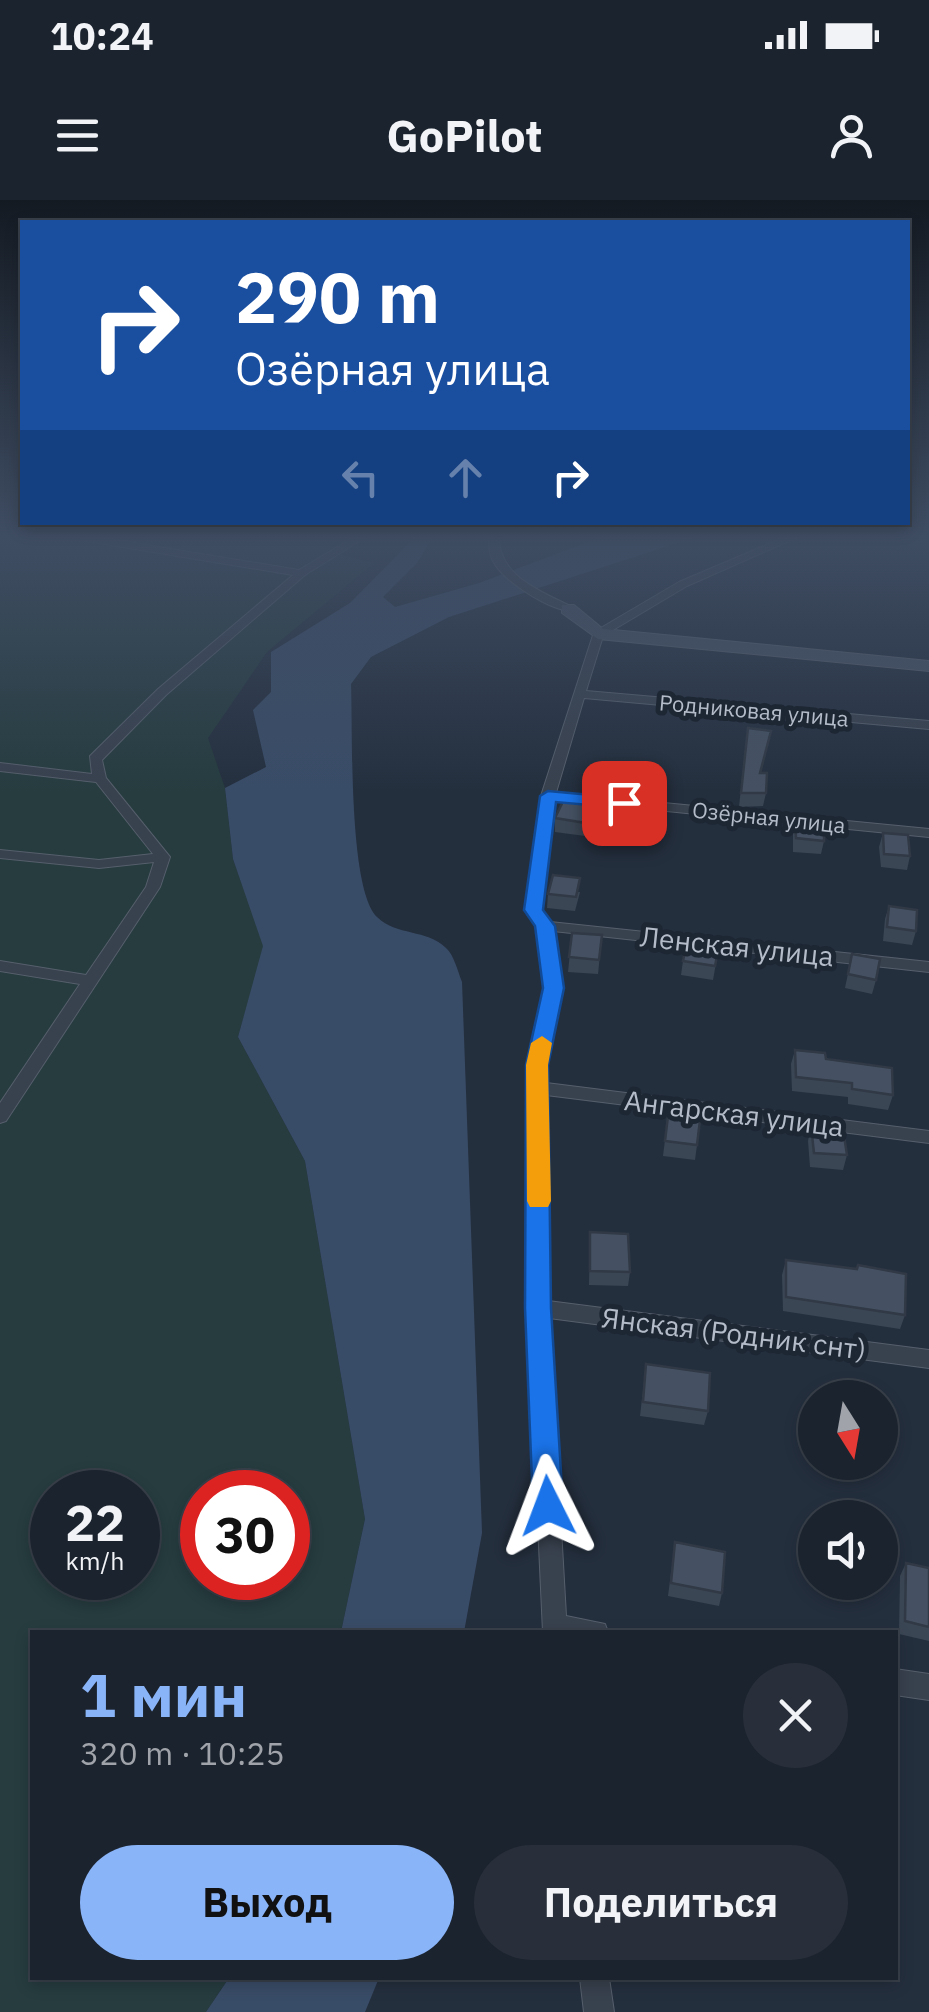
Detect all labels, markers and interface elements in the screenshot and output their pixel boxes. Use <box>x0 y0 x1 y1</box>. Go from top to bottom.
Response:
text: 10:24 <box>50 11 154 60</box>
text: GoPilot <box>386 106 543 164</box>
icon: menu <box>50 108 105 163</box>
icon: person <box>824 108 879 163</box>
text: 290 m <box>235 251 440 342</box>
icon: right <box>70 260 200 390</box>
text: Озёрная улица <box>235 339 550 397</box>
icon: left <box>333 450 388 505</box>
icon: ahead <box>438 450 493 505</box>
icon: right <box>543 450 598 505</box>
street label: Родниковая улица <box>658 687 850 733</box>
pin <box>582 761 667 846</box>
icon: arrive <box>597 776 652 831</box>
street label: Озёрная улица <box>691 795 847 839</box>
street label: Ленская улица <box>638 917 836 975</box>
street label: Ангарская улица <box>622 1081 846 1145</box>
street label: Янская (Родник снт) <box>600 1298 868 1368</box>
north arrow <box>798 1380 898 1480</box>
map controls <box>798 1380 898 1600</box>
position arrow <box>496 1454 600 1558</box>
speed limit sign: 30 <box>180 1470 310 1600</box>
text: 22 <box>65 1490 125 1555</box>
button: sound <box>798 1500 898 1600</box>
text: km/h <box>66 1544 124 1577</box>
text: 1 мин <box>80 1655 247 1734</box>
button: close <box>743 1663 848 1768</box>
text: 320 m · 10:25 <box>80 1732 285 1774</box>
button: Выход <box>80 1845 454 1960</box>
button: Поделиться <box>474 1845 848 1960</box>

